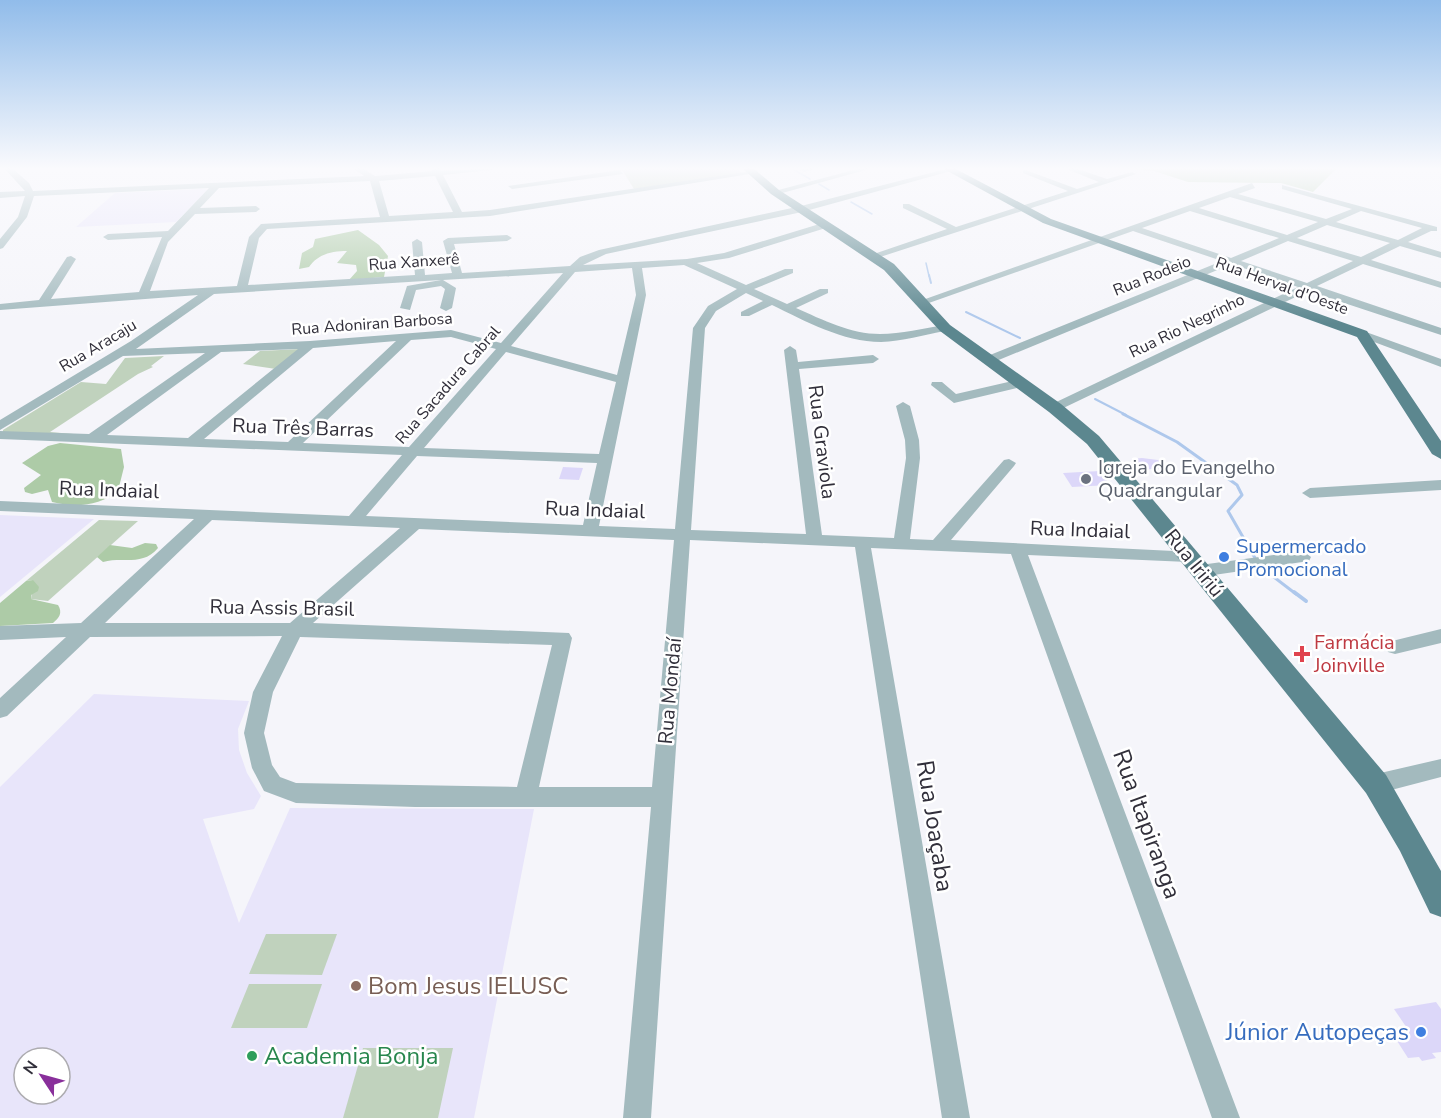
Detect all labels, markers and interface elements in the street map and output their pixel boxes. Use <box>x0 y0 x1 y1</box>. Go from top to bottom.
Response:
street label: Rua Xanxerê <box>368 248 460 276</box>
street label: Rua Rodeio <box>1110 250 1194 302</box>
street label: Rua Herval d'Oeste <box>1213 252 1351 320</box>
street label: Rua Rio Negrinho <box>1126 288 1249 363</box>
street label: Rua Adoniran Barbosa <box>291 307 453 341</box>
street label: Rua Aracaju <box>55 314 141 378</box>
street label: Rua Sacadura Cabral <box>390 321 506 449</box>
street label: Rua Graviola <box>802 383 842 501</box>
street label: Rua Três Barras <box>232 412 374 444</box>
place label: Igreja do Evangelho Quadrangular <box>1098 454 1275 504</box>
marker: Igreja do Evangelho Quadrangular <box>1079 472 1093 486</box>
street label: Rua Indaial <box>58 475 160 505</box>
street label: Rua Indaial <box>544 495 646 525</box>
street label: Rua Indaial <box>1029 515 1131 545</box>
street label: Rua Iririú <box>1158 523 1230 603</box>
place label: Supermercado Promocional <box>1236 533 1366 583</box>
marker: Supermercado Promocional <box>1217 550 1231 564</box>
street label: Rua Assis Brasil <box>209 593 355 623</box>
place label: Farmácia Joinville <box>1313 629 1395 679</box>
street label: Rua Mondaí <box>652 635 688 745</box>
marker: Farmácia Joinville <box>1295 647 1309 661</box>
street label: Rua Itapiranga <box>1105 745 1189 903</box>
street label: Rua Joaçaba <box>909 758 961 894</box>
place label: Bom Jesus IELUSC <box>368 970 568 1002</box>
marker: Bom Jesus IELUSC <box>349 979 363 993</box>
place label: Júnior Autopeças <box>1225 1016 1409 1048</box>
marker: Júnior Autopeças <box>1414 1025 1428 1039</box>
place label: Academia Bonja <box>264 1040 438 1072</box>
north arrow <box>12 1046 72 1106</box>
marker: Academia Bonja <box>245 1049 259 1063</box>
text: N <box>18 1056 43 1079</box>

